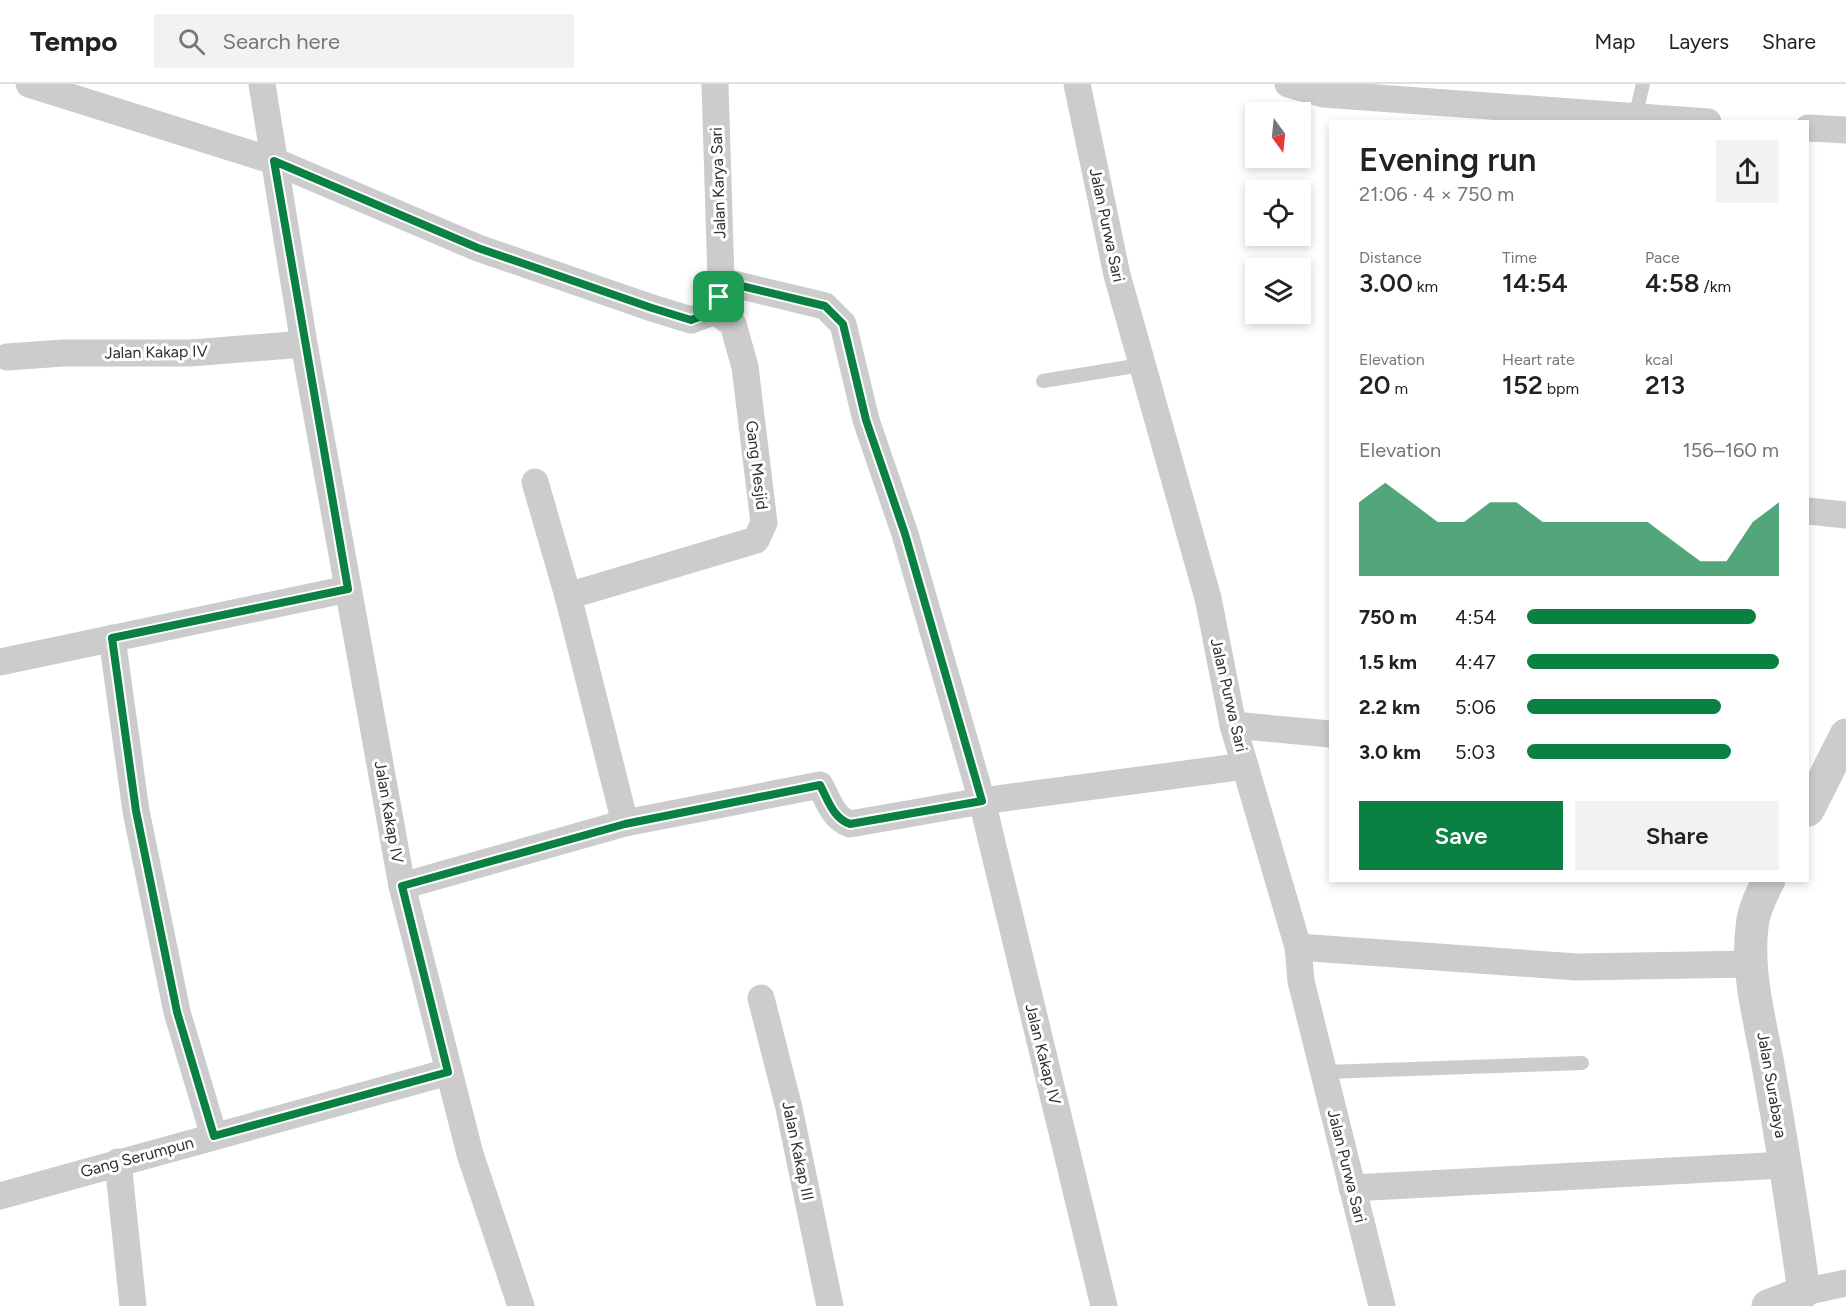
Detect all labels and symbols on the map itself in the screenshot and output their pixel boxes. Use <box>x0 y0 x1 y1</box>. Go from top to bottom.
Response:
north arrow <box>1245 102 1311 168</box>
street label: Jalan Karya Sari <box>707 127 729 239</box>
street label: Jalan Purwa Sari <box>1086 166 1128 284</box>
pin <box>693 271 744 322</box>
street label: Jalan Kakap IV <box>104 342 208 362</box>
street label: Gang Mesjid <box>742 419 772 511</box>
street label: Jalan Purwa Sari <box>1207 636 1251 754</box>
street label: Jalan Kakap IV <box>371 759 407 865</box>
street label: Jalan Kakap IV <box>1021 1002 1065 1106</box>
street label: Jalan Surabaya <box>1753 1031 1791 1139</box>
street label: Jalan Kakap III <box>778 1100 818 1202</box>
street label: Jalan Purwa Sari <box>1324 1107 1370 1225</box>
street label: Gang Serumpun <box>78 1133 196 1181</box>

